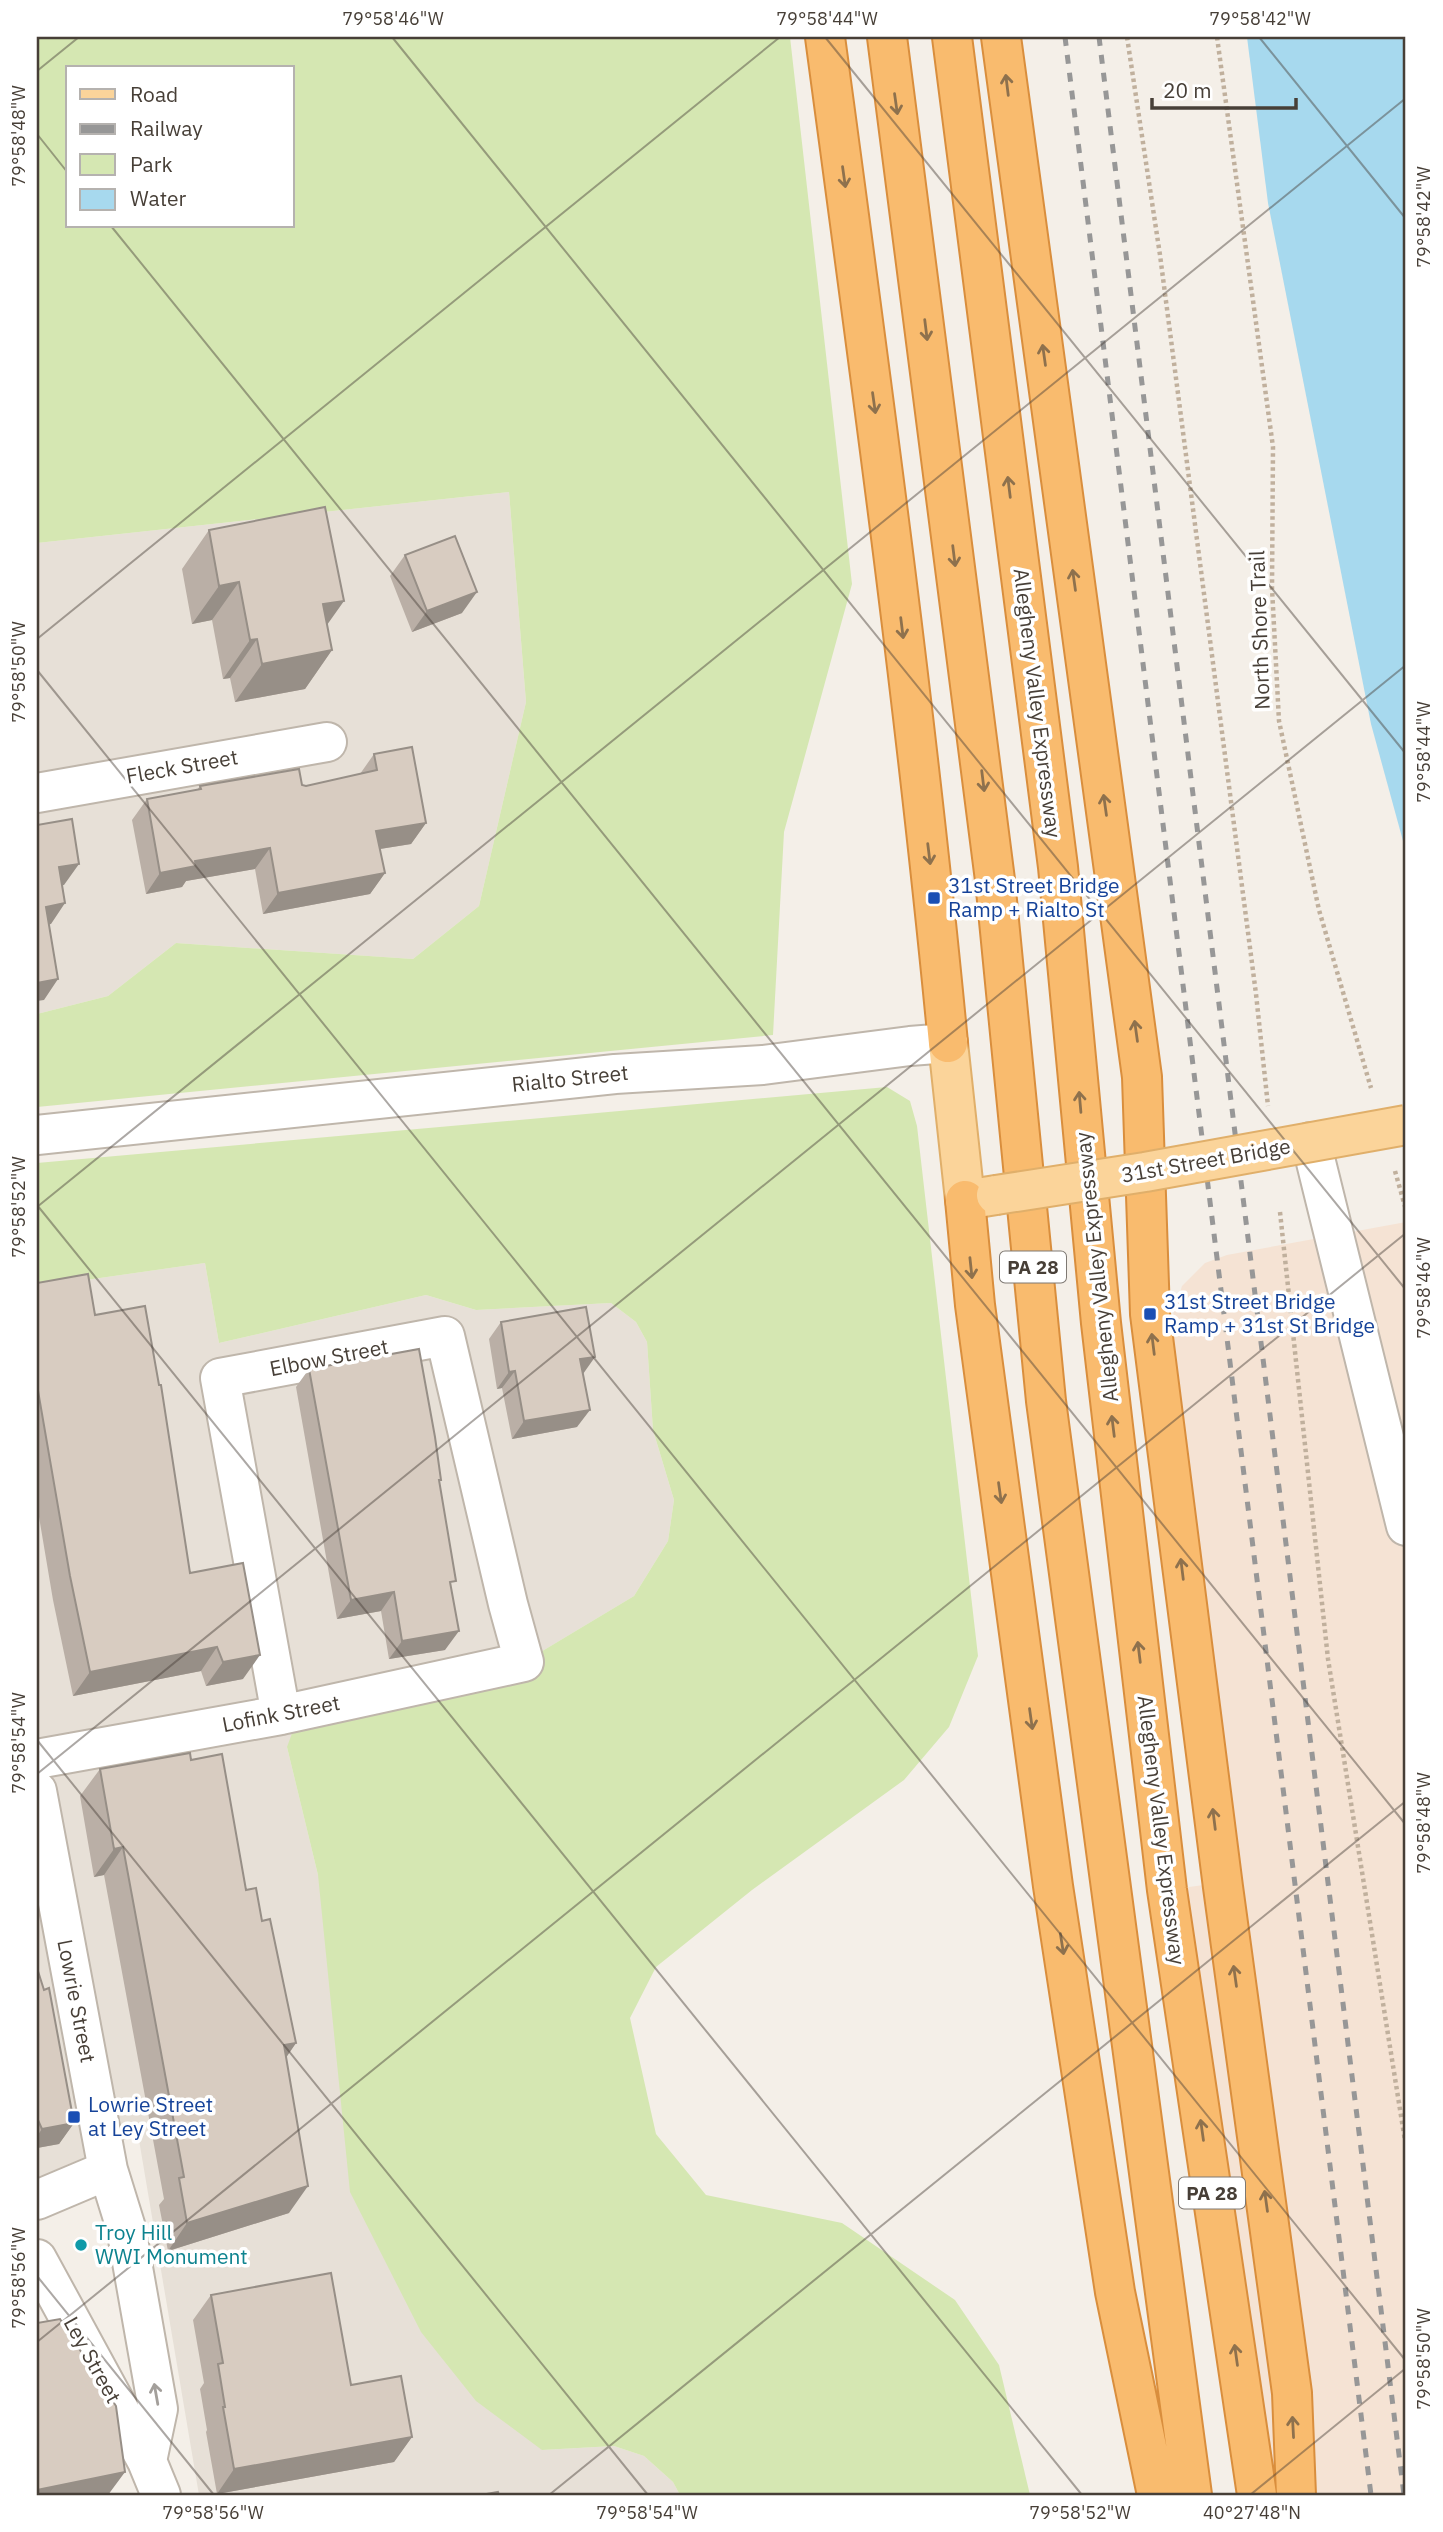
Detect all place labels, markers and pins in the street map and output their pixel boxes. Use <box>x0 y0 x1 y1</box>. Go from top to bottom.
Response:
place label: 31st Street Bridge Ramp + Rialto St <box>948 871 1120 923</box>
marker: 31st Street Bridge Ramp + Rialto St <box>926 890 942 906</box>
place label: 31st Street Bridge Ramp + 31st St Bridge <box>1164 1287 1375 1339</box>
marker: 31st Street Bridge Ramp + 31st St Bridge <box>1142 1306 1158 1322</box>
place label: Lowrie Street at Ley Street <box>88 2090 213 2142</box>
marker: Lowrie Street at Ley Street <box>66 2109 82 2125</box>
place label: Troy Hill WWI Monument <box>95 2218 248 2270</box>
marker: Troy Hill WWI Monument <box>73 2237 89 2253</box>

